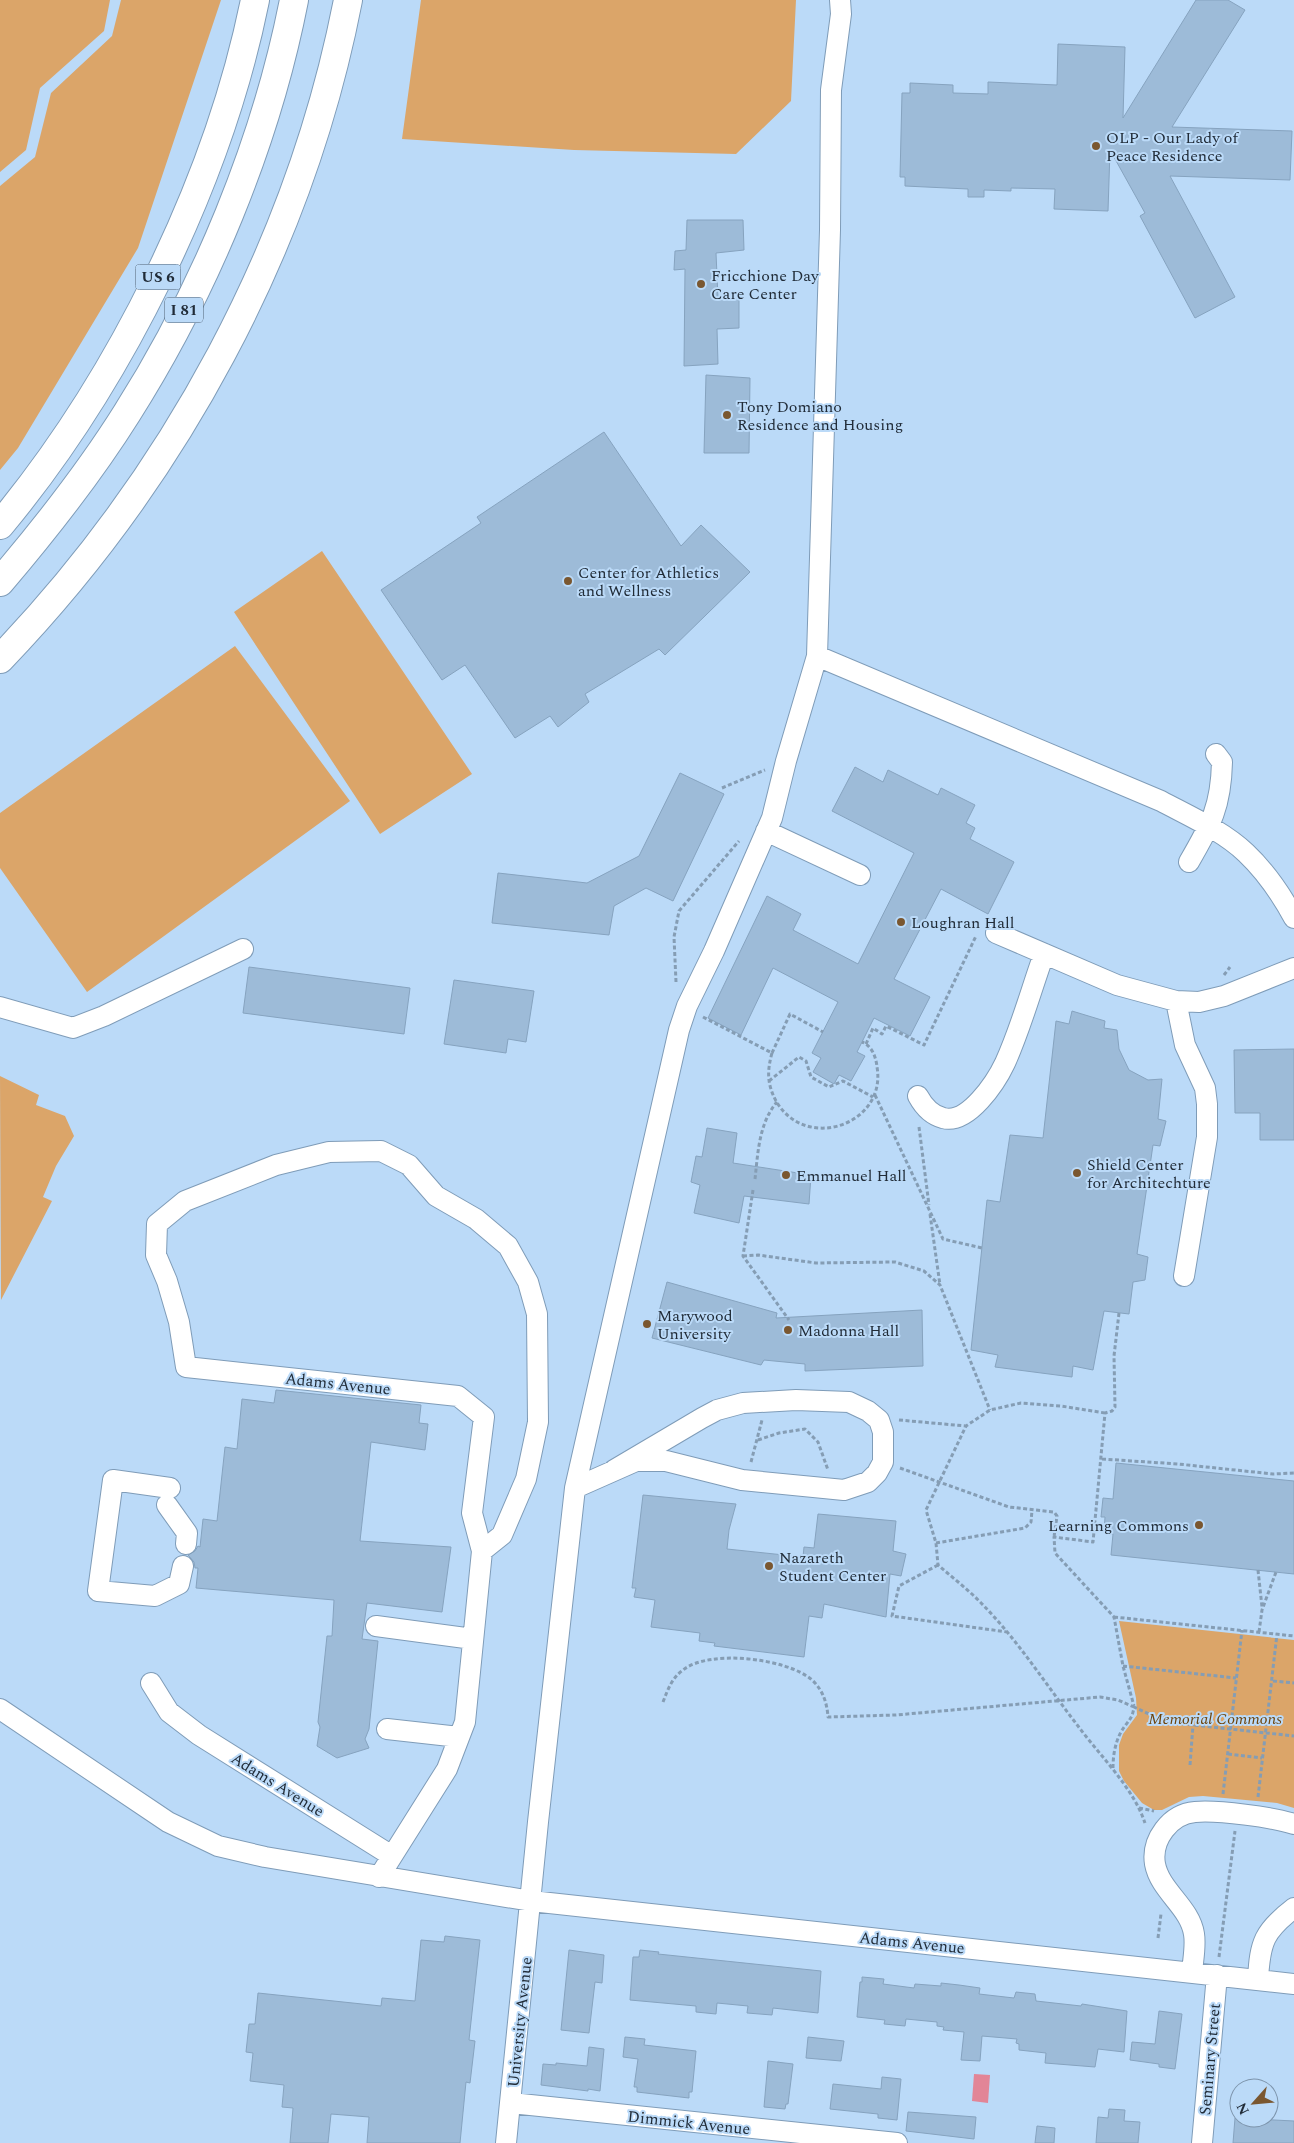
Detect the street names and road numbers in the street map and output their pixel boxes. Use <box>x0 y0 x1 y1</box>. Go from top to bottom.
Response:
road number: US 6 <box>136 264 180 290</box>
road number: I 81 <box>165 298 203 322</box>
street label: Adams Avenue <box>284 1367 392 1401</box>
street label: Adams Avenue <box>226 1747 329 1823</box>
street label: Adams Avenue <box>858 1926 966 1960</box>
street label: University Avenue <box>501 1956 539 2088</box>
street label: Seminary Street <box>1193 2002 1227 2116</box>
street label: Dimmick Avenue <box>626 2105 751 2141</box>

